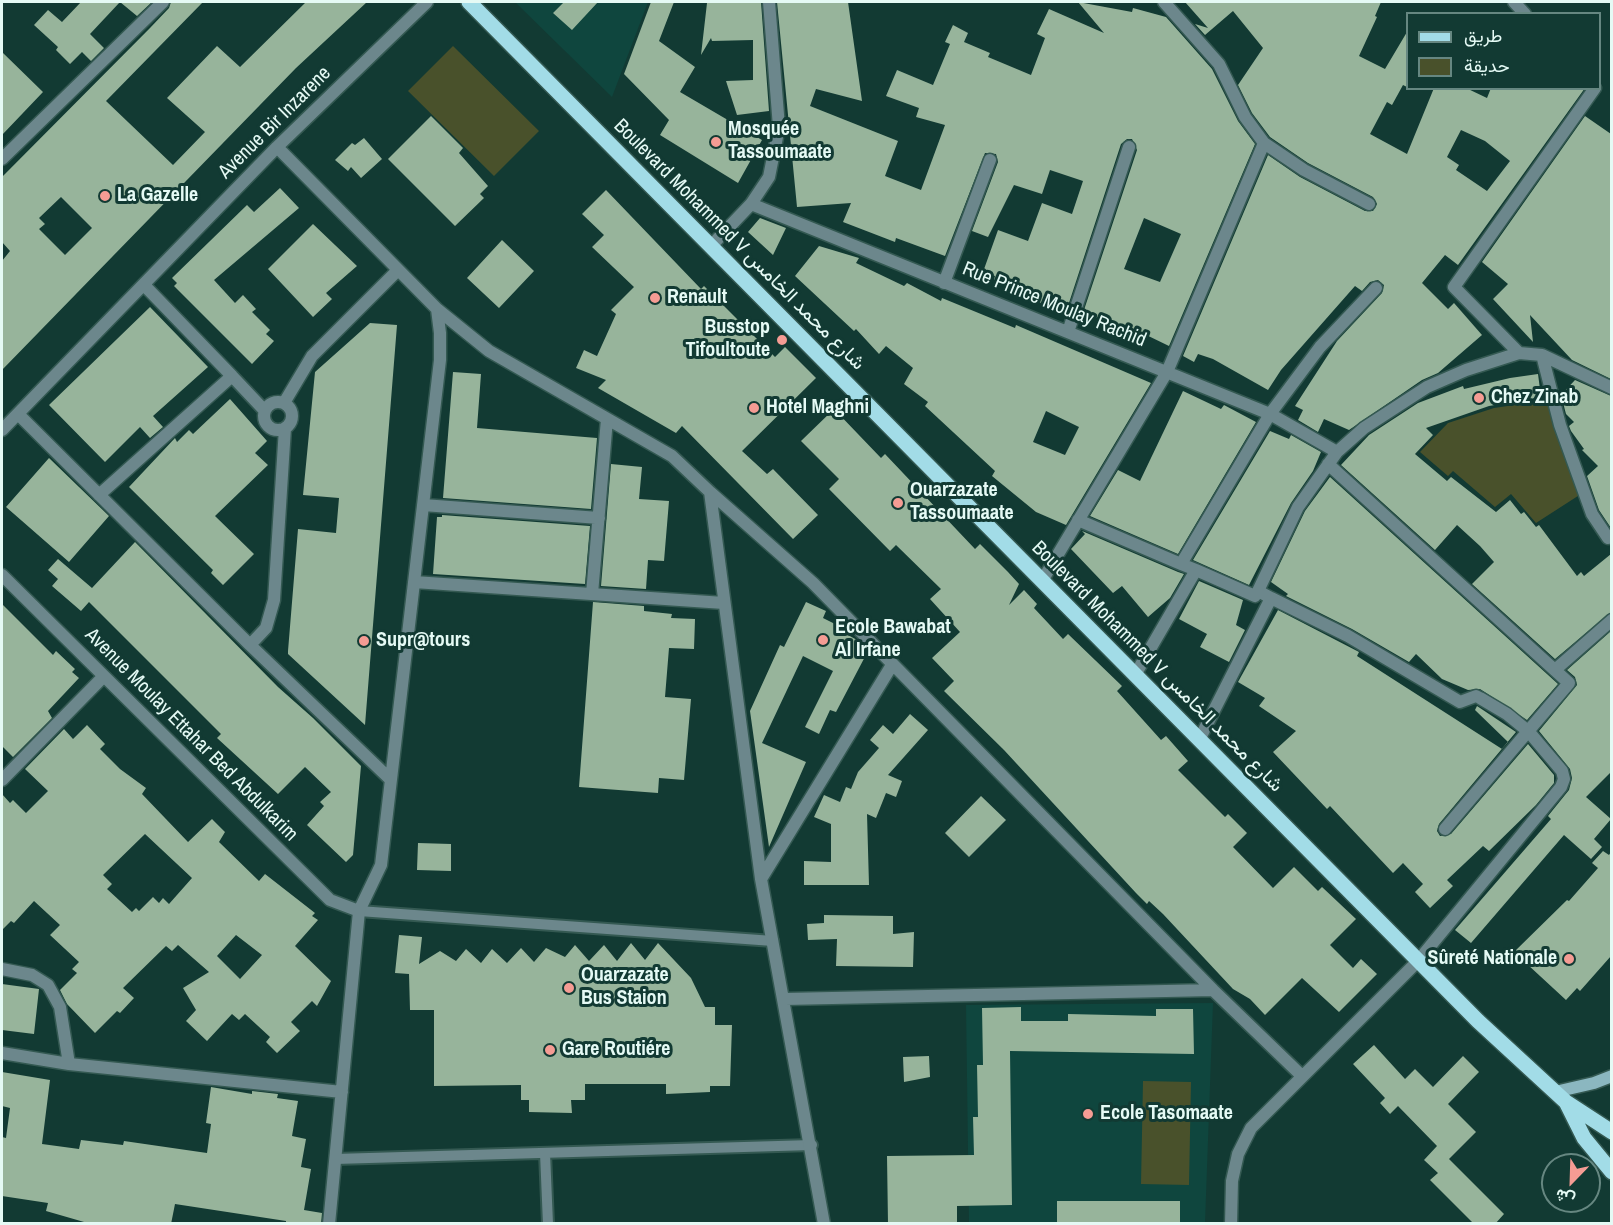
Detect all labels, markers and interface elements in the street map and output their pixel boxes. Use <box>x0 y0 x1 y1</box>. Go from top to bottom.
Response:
legend <box>1406 12 1601 90</box>
text: طريق <box>1464 23 1502 48</box>
text: حديقة <box>1464 53 1510 78</box>
street label: Avenue Bir Inzarene <box>214 62 336 184</box>
street label: Boulevard Mohammed V شارع محمد الخامس <box>608 114 870 376</box>
place label: Mosquée Tassoumaate <box>728 118 832 165</box>
marker: Mosquée Tassoumaate <box>709 135 723 149</box>
place label: La Gazelle <box>117 184 198 208</box>
marker: La Gazelle <box>98 189 112 203</box>
street label: Rue Prince Moulay Rachid <box>959 257 1149 353</box>
place label: Renault <box>667 286 727 310</box>
marker: Renault <box>648 291 662 305</box>
place label: Busstop Tifoultoute <box>686 316 770 363</box>
marker: Busstop Tifoultoute <box>775 333 789 347</box>
place label: Chez Zinab <box>1491 386 1578 410</box>
marker: Chez Zinab <box>1472 391 1486 405</box>
place label: Hotel Maghni <box>766 396 869 420</box>
marker: Hotel Maghni <box>747 401 761 415</box>
place label: Ouarzazate Tassoumaate <box>910 479 1014 526</box>
marker: Ouarzazate Tassoumaate <box>891 496 905 510</box>
street label: Boulevard Mohammed V شارع محمد الخامس <box>1026 536 1288 798</box>
place label: Ecole Bawabat Al Irfane <box>835 616 951 663</box>
street label: Avenue Moulay Ettahar Bed Abdulkarim <box>79 623 303 847</box>
place label: Supr@tours <box>376 629 470 653</box>
marker: Ecole Bawabat Al Irfane <box>816 633 830 647</box>
marker: Supr@tours <box>357 634 371 648</box>
place label: Sûreté Nationale <box>1428 947 1557 971</box>
marker: Sûreté Nationale <box>1562 952 1576 966</box>
place label: Ouarzazate Bus Staion <box>581 964 668 1011</box>
marker: Ouarzazate Bus Staion <box>562 981 576 995</box>
place label: Gare Routiére <box>562 1038 670 1062</box>
marker: Gare Routiére <box>543 1043 557 1057</box>
place label: Ecole Tasomaate <box>1100 1102 1233 1126</box>
marker: Ecole Tasomaate <box>1081 1107 1095 1121</box>
north arrow <box>1541 1153 1601 1213</box>
text: ش <box>1552 1184 1578 1212</box>

